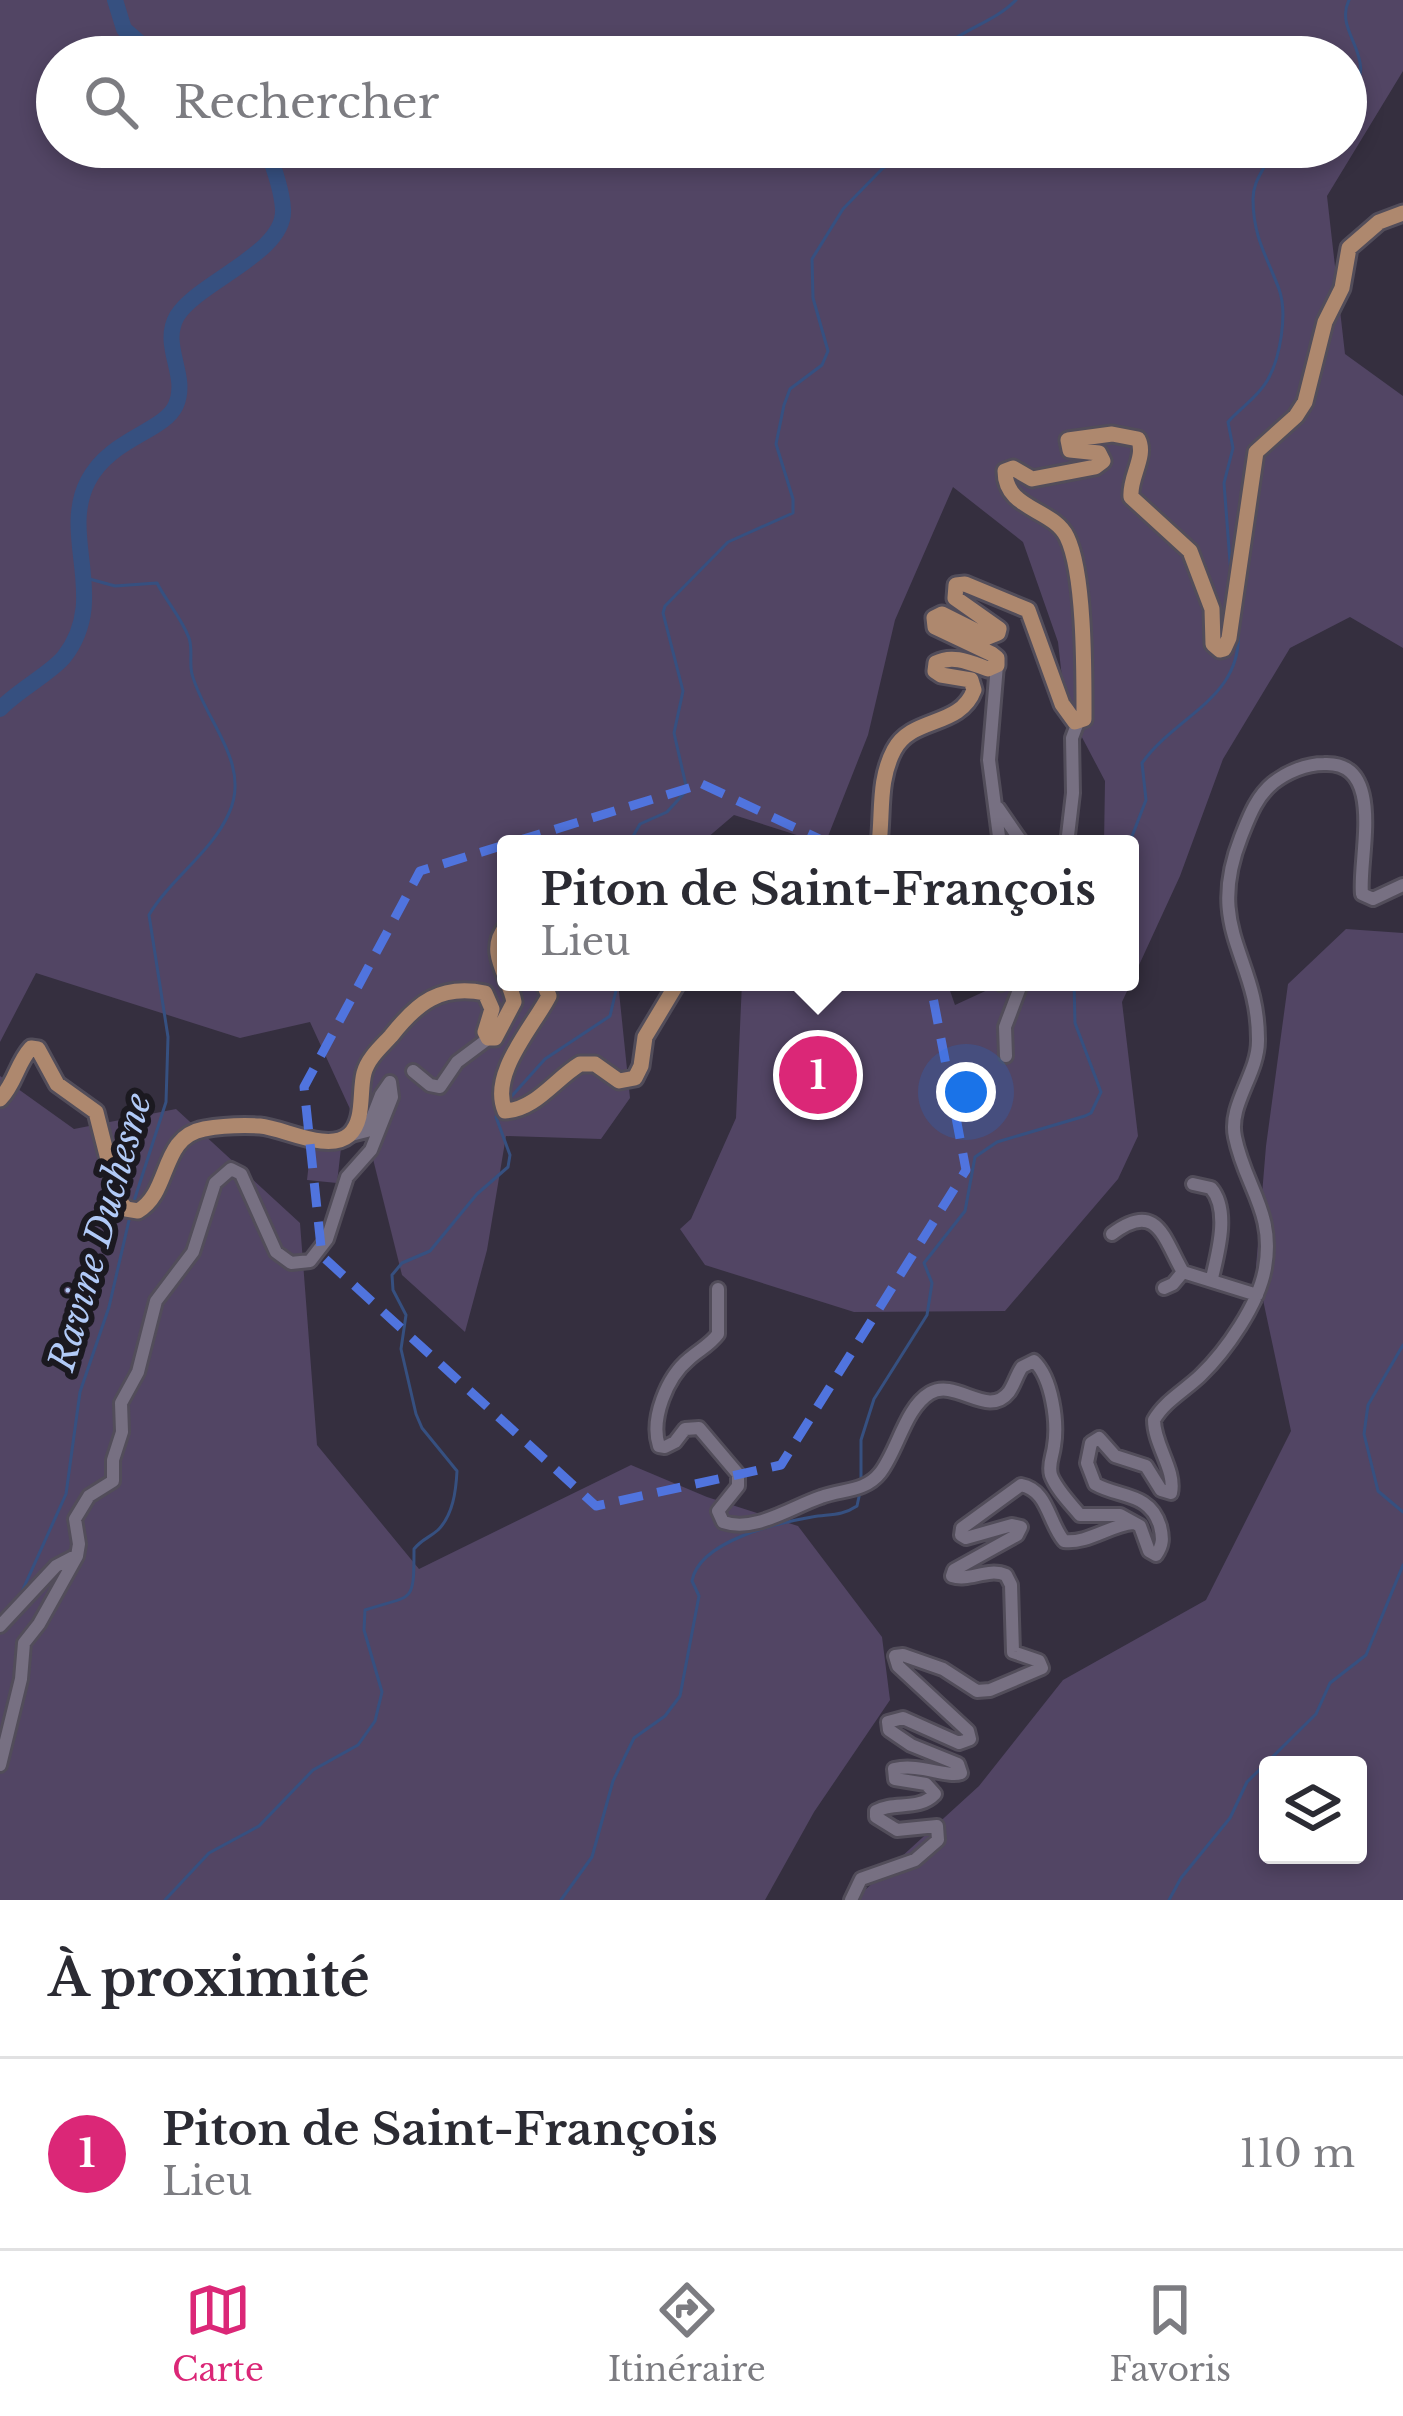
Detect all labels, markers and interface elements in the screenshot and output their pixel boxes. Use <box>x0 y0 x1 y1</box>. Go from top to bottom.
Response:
search box <box>36 36 1367 168</box>
icon: search <box>78 69 144 135</box>
text: Rechercher <box>174 74 439 130</box>
popup <box>497 835 1139 991</box>
text: Piton de Saint-François <box>540 861 1096 917</box>
text: Lieu <box>540 917 630 966</box>
pin: 1 <box>779 1030 857 1120</box>
your location <box>936 1062 996 1122</box>
water label: Ravine Duchesne <box>39 1088 161 1377</box>
map controls <box>1259 1756 1367 1864</box>
button: layers <box>1259 1756 1367 1864</box>
text: À proximité <box>48 1947 370 2010</box>
text: Piton de Saint-François <box>162 2101 718 2157</box>
text: 1 <box>78 2129 96 2178</box>
text: 110 m <box>1239 2129 1355 2178</box>
text: Lieu <box>162 2157 252 2206</box>
tab: Carte <box>172 2277 264 2390</box>
tab: Itinéraire <box>608 2277 766 2390</box>
tab: Favoris <box>1110 2277 1231 2390</box>

